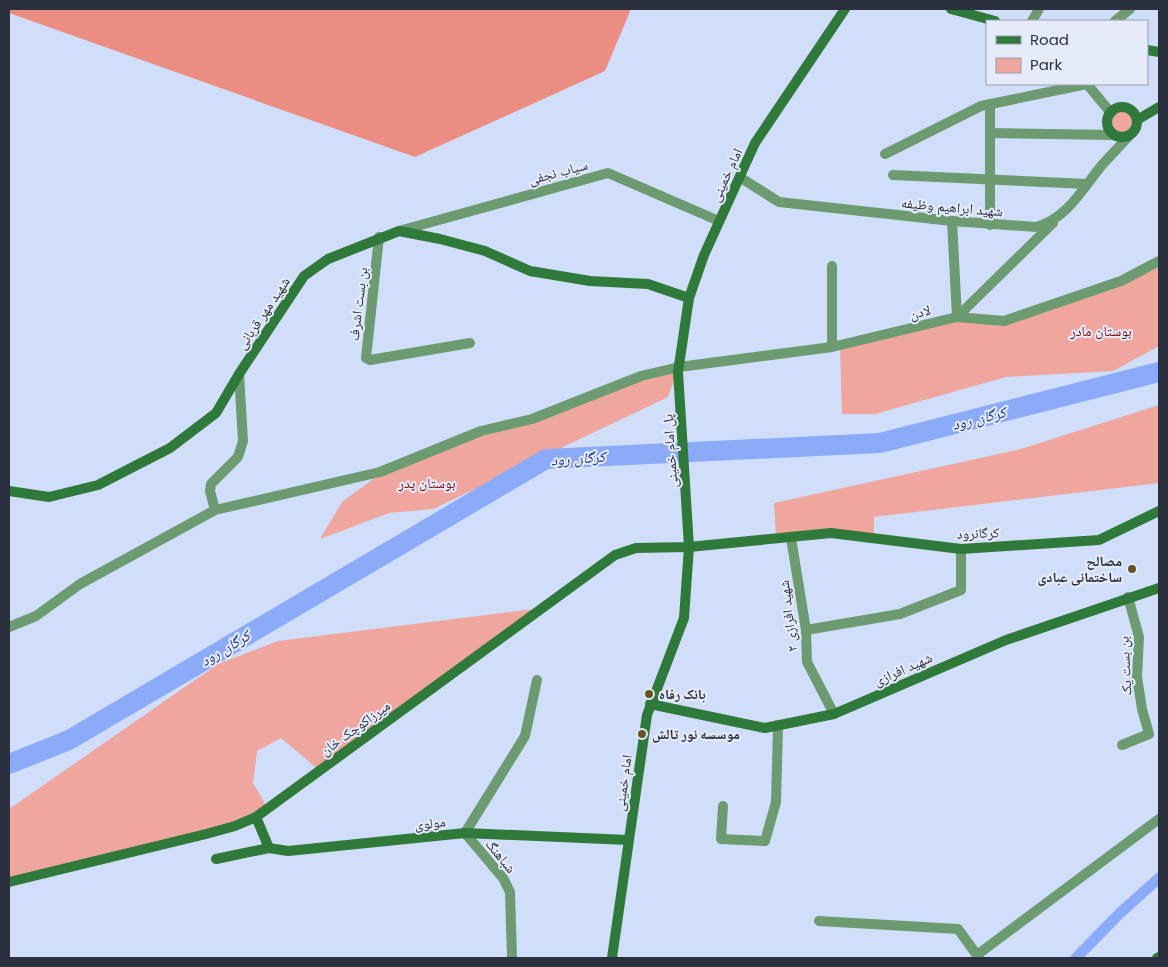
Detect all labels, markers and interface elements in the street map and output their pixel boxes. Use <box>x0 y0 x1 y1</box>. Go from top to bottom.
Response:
legend <box>986 20 1148 85</box>
text: Road <box>1030 29 1069 50</box>
text: Park <box>1030 54 1062 75</box>
street label: امام خمینی <box>705 145 747 205</box>
street label: سیاب نجفی <box>526 155 590 189</box>
street label: شهید ابراهیم وظیفه <box>900 193 1004 221</box>
street label: بن بست اشرف <box>344 266 372 342</box>
street label: شهید مهر قربانی <box>231 273 295 353</box>
street label: لادن <box>907 300 933 324</box>
park label: بوستان مادر <box>1069 321 1132 341</box>
water label: کرگان رود <box>950 401 1011 435</box>
street label: پل امام خمینی <box>657 413 683 489</box>
water label: کرگان رود <box>550 445 609 470</box>
park label: بوستان پدر <box>398 473 456 493</box>
street label: کرگانرود <box>956 522 1000 544</box>
place label: مصالح ساختمانی عبادی <box>1037 551 1122 587</box>
marker: مصالح ساختمانی عبادی <box>1126 563 1138 575</box>
street label: شهید افرازی ۲ <box>774 579 802 653</box>
water label: کرگان رود <box>196 624 256 671</box>
street label: بن بست یک <box>1113 635 1137 696</box>
street label: شهید افرازی <box>871 647 935 691</box>
place label: بانک رفاه <box>659 684 706 704</box>
marker: بانک رفاه <box>643 688 655 700</box>
street label: میرزاکوچک خان <box>316 696 394 760</box>
place label: موسسه نور تالش <box>652 724 740 744</box>
marker: موسسه نور تالش <box>636 728 648 740</box>
street label: امام خمینی <box>609 753 637 813</box>
street label: مولوی <box>413 811 447 835</box>
street label: شباهنگ <box>481 835 521 877</box>

